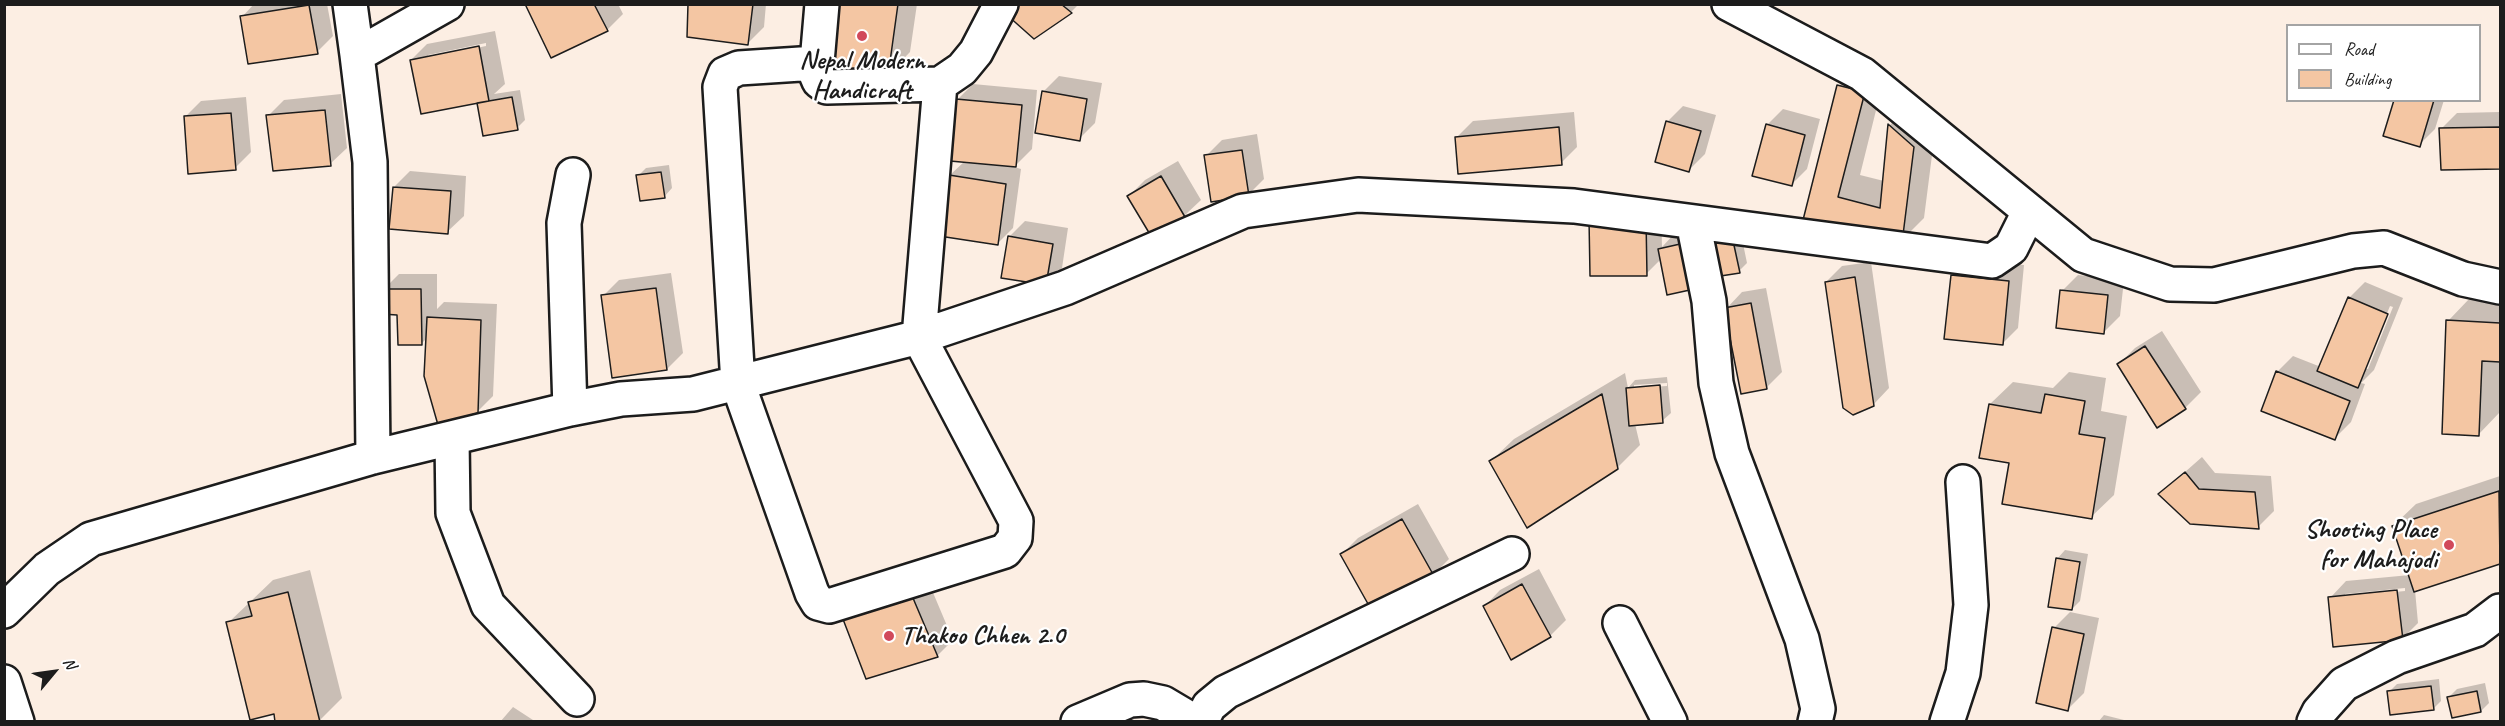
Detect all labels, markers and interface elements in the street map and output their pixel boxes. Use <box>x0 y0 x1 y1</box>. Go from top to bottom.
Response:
legend <box>2286 24 2481 102</box>
marker: Nepal Modern Handicraft <box>855 29 869 43</box>
text: Road <box>2344 38 2374 60</box>
place label: Nepal Modern Handicraft <box>799 45 925 106</box>
text: Building <box>2344 68 2391 90</box>
place label: Shooting Place for Mahajodi <box>2304 514 2437 576</box>
marker: Shooting Place for Mahajodi <box>2442 538 2456 552</box>
place label: Thakoo Chhen 2.0 <box>901 620 1064 652</box>
marker: Thakoo Chhen 2.0 <box>882 629 896 643</box>
north arrow <box>24 642 84 702</box>
text: N <box>59 654 81 672</box>

